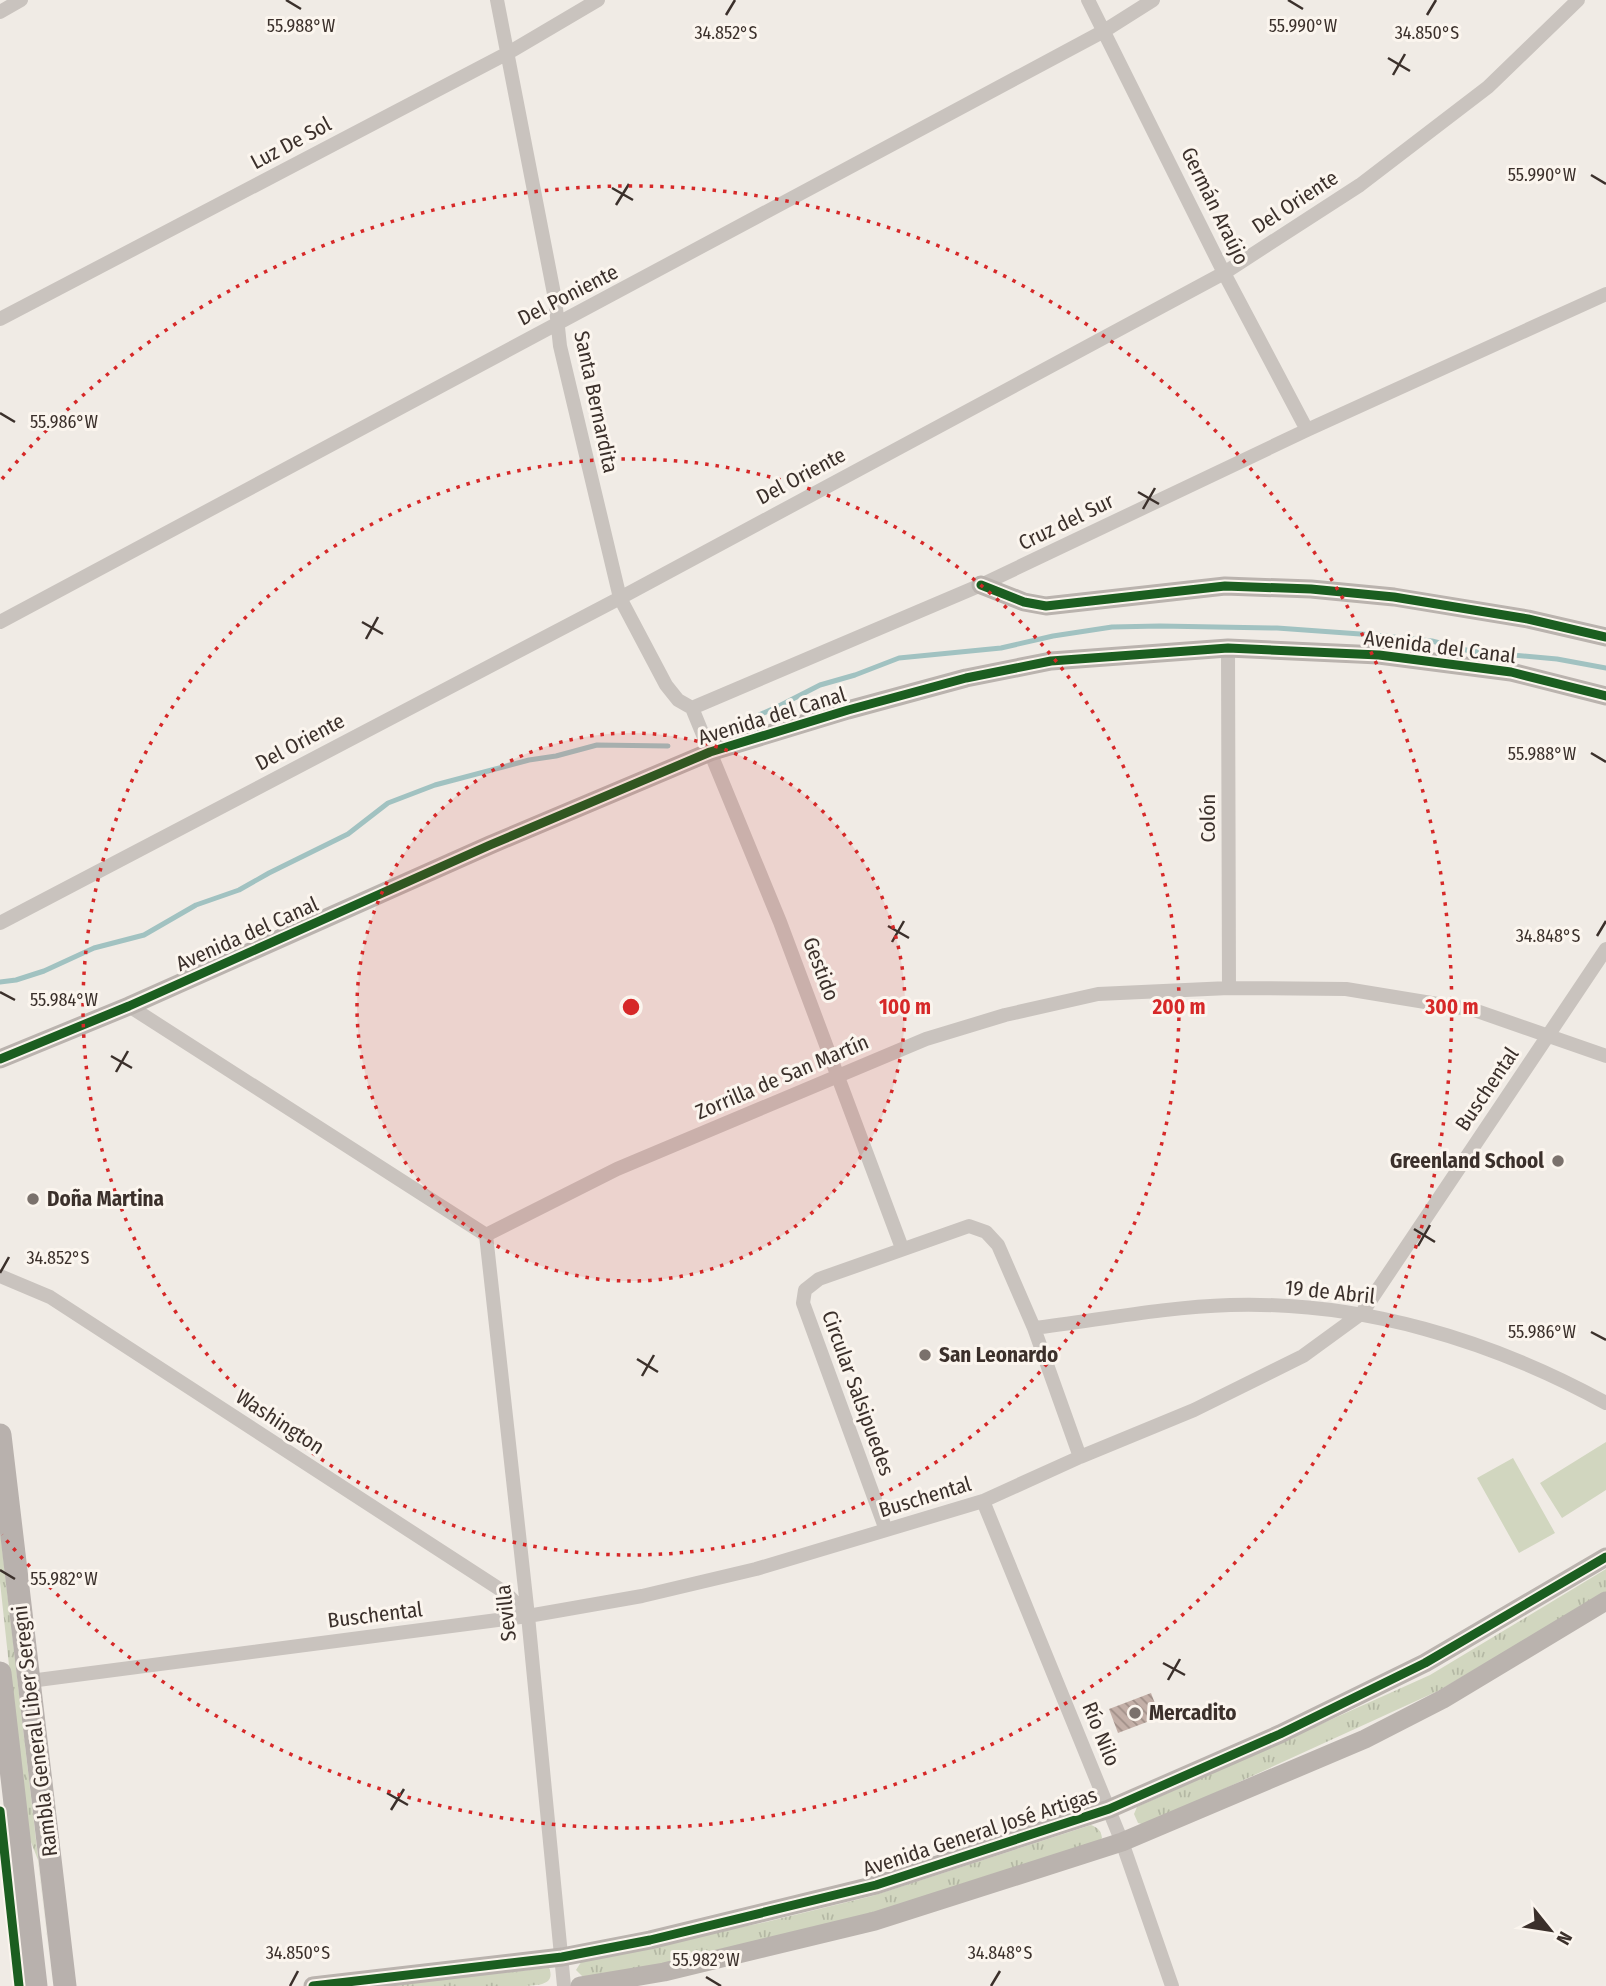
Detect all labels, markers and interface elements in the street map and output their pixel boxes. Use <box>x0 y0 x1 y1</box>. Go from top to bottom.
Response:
text: 55.988°W <box>267 15 336 37</box>
text: 55.990°W <box>1269 15 1338 37</box>
text: 34.852°S <box>695 22 758 44</box>
text: 34.850°S <box>1395 22 1459 44</box>
street label: Luz De Sol <box>246 111 336 175</box>
street label: Germán Araújo <box>1175 143 1255 269</box>
text: 55.990°W <box>1508 164 1577 186</box>
street label: Del Oriente <box>1247 165 1343 239</box>
street label: Del Poniente <box>513 259 623 331</box>
street label: Santa Bernardita <box>568 329 624 475</box>
text: 55.986°W <box>30 411 99 433</box>
street label: Del Oriente <box>752 442 850 510</box>
street label: Cruz del Sur <box>1014 488 1118 556</box>
street label: Avenida del Canal <box>1362 625 1518 669</box>
street label: Avenida del Canal <box>695 681 849 751</box>
street label: Del Oriente <box>251 708 349 776</box>
text: 55.988°W <box>1508 743 1577 765</box>
street label: Colón <box>1195 794 1221 842</box>
street label: Avenida del Canal <box>172 891 323 977</box>
text: 34.848°S <box>1516 925 1580 947</box>
street label: Gestido <box>797 934 845 1004</box>
text: 55.984°W <box>30 989 99 1011</box>
text: 100 m <box>879 994 931 1020</box>
text: 200 m <box>1151 994 1206 1020</box>
text: 300 m <box>1424 994 1479 1020</box>
centre of rings <box>619 995 643 1019</box>
street label: Zorrilla de San Martín <box>691 1029 873 1125</box>
street label: Buschental <box>1450 1042 1525 1136</box>
place label: Greenland School <box>1390 1148 1544 1174</box>
marker: Greenland School <box>1550 1153 1566 1169</box>
place label: Doña Martina <box>47 1186 164 1212</box>
marker: Doña Martina <box>25 1191 41 1207</box>
text: 34.852°S <box>27 1247 90 1269</box>
street label: 19 de Abril <box>1284 1274 1377 1310</box>
street label: Circular Salsipuedes <box>816 1307 900 1479</box>
text: 55.986°W <box>1508 1321 1577 1343</box>
place label: San Leonardo <box>939 1342 1058 1368</box>
marker: San Leonardo <box>917 1347 933 1363</box>
street label: Washington <box>231 1384 329 1460</box>
street label: Buschental <box>876 1471 975 1523</box>
text: 55.982°W <box>30 1568 98 1590</box>
street label: Sevilla <box>490 1583 522 1643</box>
street label: Buschental <box>326 1596 424 1634</box>
street label: Rambla General Liber Seregni <box>7 1604 63 1858</box>
street label: Río Nilo <box>1076 1698 1126 1770</box>
place label: Mercadito <box>1149 1700 1236 1726</box>
marker: Mercadito <box>1127 1705 1143 1721</box>
street label: Avenida General José Artigas <box>860 1782 1100 1882</box>
north arrow <box>1515 1895 1585 1965</box>
text: N <box>1551 1928 1577 1949</box>
text: 34.850°S <box>266 1942 330 1964</box>
text: 34.848°S <box>968 1942 1032 1964</box>
text: 55.982°W <box>672 1949 740 1971</box>

